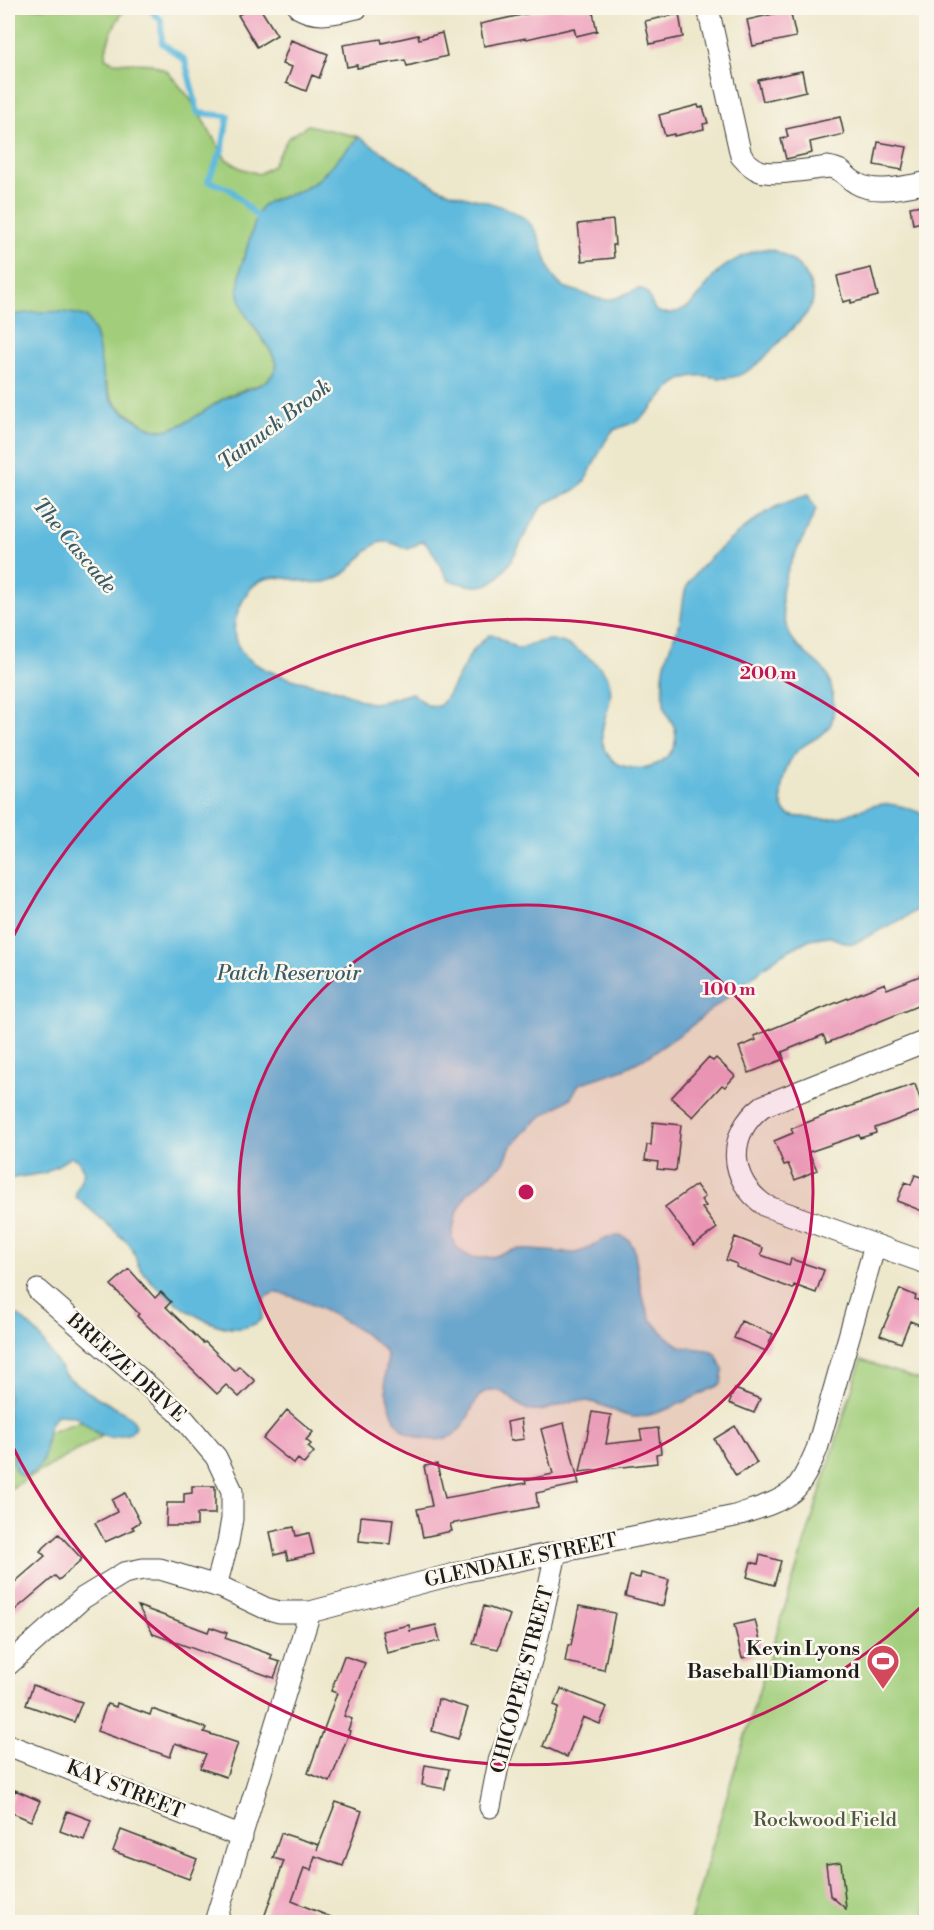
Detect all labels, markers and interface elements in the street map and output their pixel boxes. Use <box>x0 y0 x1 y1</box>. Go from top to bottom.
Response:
water label: Tatnuck Brook <box>213 374 337 476</box>
water label: The Cascade <box>26 493 122 599</box>
text: 200 m <box>740 662 797 685</box>
water label: Patch Reservoir <box>216 961 362 987</box>
text: 100 m <box>702 978 756 1001</box>
centre of rings <box>516 1182 536 1202</box>
street label: BREEZE DRIVE <box>61 1307 191 1428</box>
street label: GLENDALE STREET <box>422 1528 620 1594</box>
street label: CHICOPEE STREET <box>486 1584 560 1776</box>
place label: Kevin Lyons Baseball Diamond <box>687 1637 860 1685</box>
sports icon: Kevin Lyons Baseball Diamond <box>865 1643 901 1690</box>
street label: KAY STREET <box>62 1755 188 1825</box>
park label: Rockwood Field <box>753 1808 898 1833</box>

